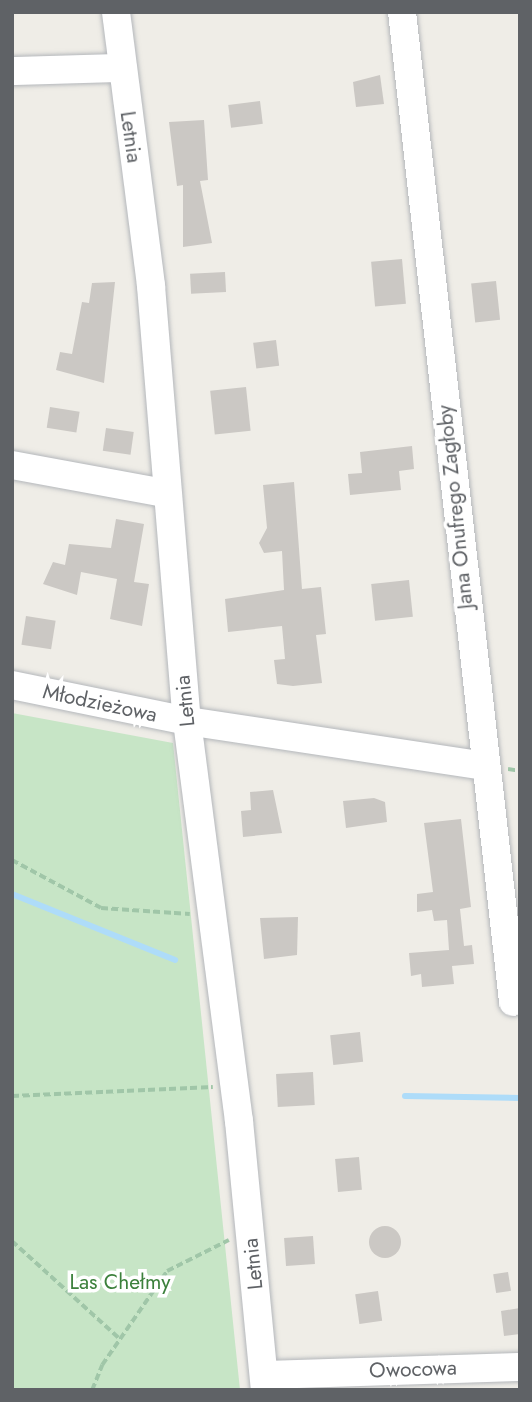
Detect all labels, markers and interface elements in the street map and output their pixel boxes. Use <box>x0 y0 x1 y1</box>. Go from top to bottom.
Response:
street label: Letnia <box>115 110 147 164</box>
street label: Jana Onufrego Zagłoby <box>432 404 478 610</box>
street label: Letnia <box>170 674 200 728</box>
street label: Młodzieżowa <box>40 679 160 727</box>
street label: Letnia <box>238 1237 268 1291</box>
park label: Las Chełmy <box>70 1269 170 1295</box>
street label: Owocowa <box>369 1355 457 1383</box>

